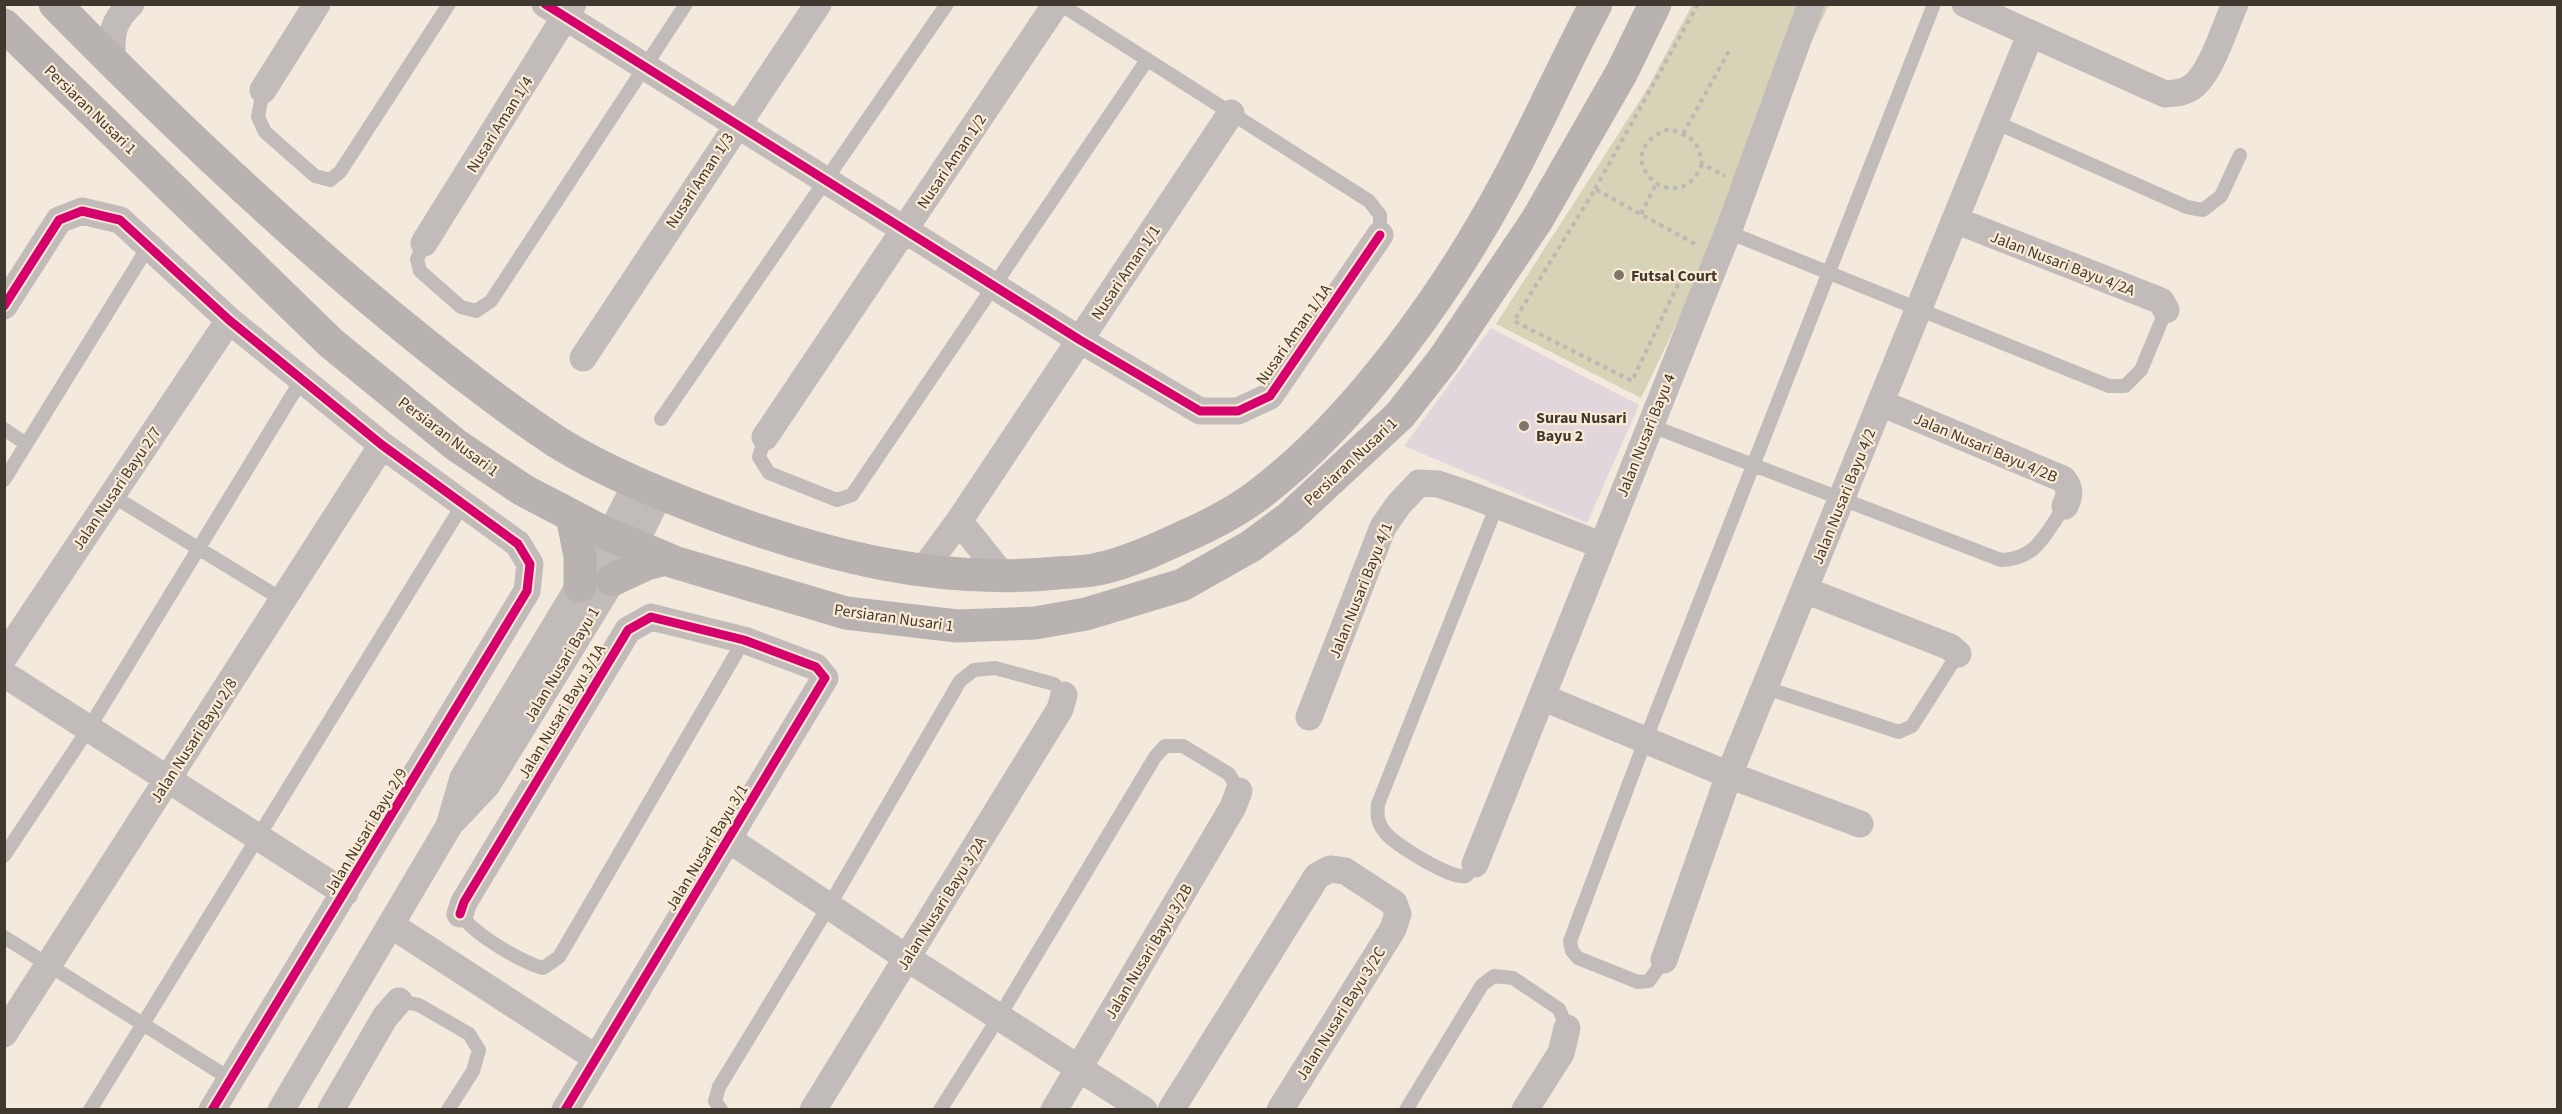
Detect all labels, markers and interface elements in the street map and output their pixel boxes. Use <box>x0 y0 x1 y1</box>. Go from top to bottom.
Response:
street label: Persiaran Nusari 1 <box>39 60 141 160</box>
street label: Nusari Aman 1/4 <box>461 72 538 177</box>
street label: Nusari Aman 1/2 <box>912 110 992 213</box>
street label: Nusari Aman 1/3 <box>661 128 739 233</box>
street label: Nusari Aman 1/1 <box>1086 221 1166 324</box>
street label: Jalan Nusari Bayu 4/2A <box>1987 226 2138 302</box>
place label: Futsal Court <box>1631 265 1717 287</box>
marker: Futsal Court <box>1612 268 1626 282</box>
street label: Nusari Aman 1/1A <box>1251 279 1337 389</box>
street label: Jalan Nusari Bayu 4 <box>1611 370 1681 500</box>
street label: Persiaran Nusari 1 <box>394 392 503 482</box>
place label: Surau Nusari Bayu 2 <box>1536 407 1627 447</box>
street label: Jalan Nusari Bayu 4/2B <box>1910 408 2061 488</box>
street label: Persiaran Nusari 1 <box>1299 413 1402 511</box>
marker: Surau Nusari Bayu 2 <box>1517 419 1531 433</box>
street label: Jalan Nusari Bayu 2/7 <box>67 422 166 555</box>
street label: Jalan Nusari Bayu 4/2 <box>1807 425 1881 568</box>
street label: Jalan Nusari Bayu 4/1 <box>1324 519 1398 662</box>
street label: Persiaran Nusari 1 <box>833 599 955 637</box>
street label: Jalan Nusari Bayu 1 <box>519 603 605 726</box>
street label: Jalan Nusari Bayu 3/1A <box>513 640 611 783</box>
street label: Jalan Nusari Bayu 2/8 <box>145 674 242 807</box>
street label: Jalan Nusari Bayu 2/9 <box>319 764 413 899</box>
street label: Jalan Nusari Bayu 3/1 <box>660 780 754 915</box>
street label: Jalan Nusari Bayu 3/2A <box>892 832 992 974</box>
street label: Jalan Nusari Bayu 3/2B <box>1100 880 1198 1023</box>
street label: Jalan Nusari Bayu 3/2C <box>1291 942 1391 1085</box>

